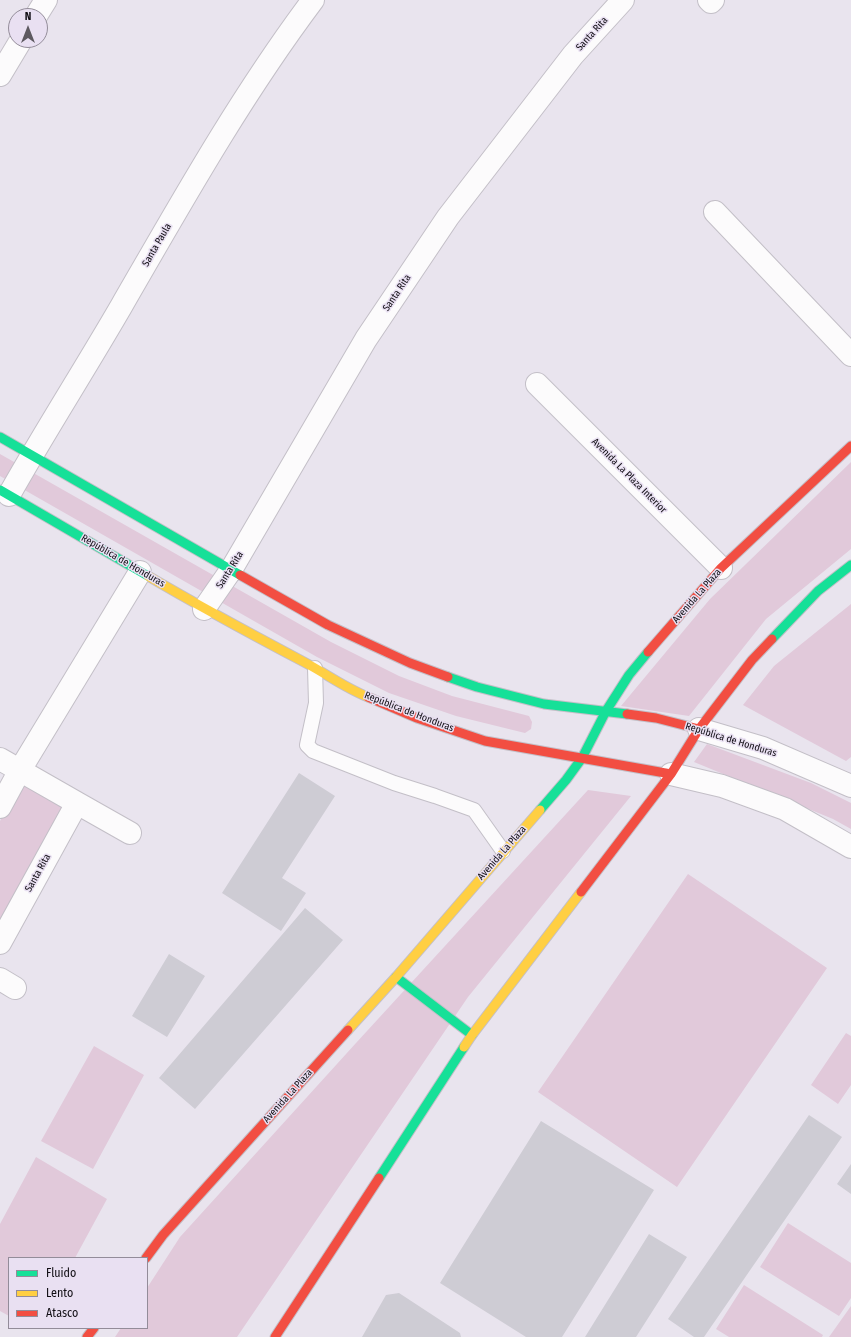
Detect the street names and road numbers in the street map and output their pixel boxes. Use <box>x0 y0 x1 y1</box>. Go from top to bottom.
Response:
street label: Santa Rita <box>574 15 610 53</box>
street label: Santa Paula <box>140 221 174 269</box>
street label: Santa Rita <box>380 272 414 314</box>
street label: Avenida La Plaza Interior <box>589 436 669 516</box>
street label: República de Honduras <box>79 532 167 590</box>
street label: Santa Rita <box>214 549 246 591</box>
street label: Avenida La Plaza <box>670 566 724 626</box>
street label: República de Honduras <box>363 689 455 735</box>
street label: República de Honduras <box>684 720 778 760</box>
street label: Avenida La Plaza <box>475 823 529 883</box>
street label: Santa Rita <box>23 852 53 894</box>
street label: Avenida La Plaza <box>261 1067 315 1125</box>

